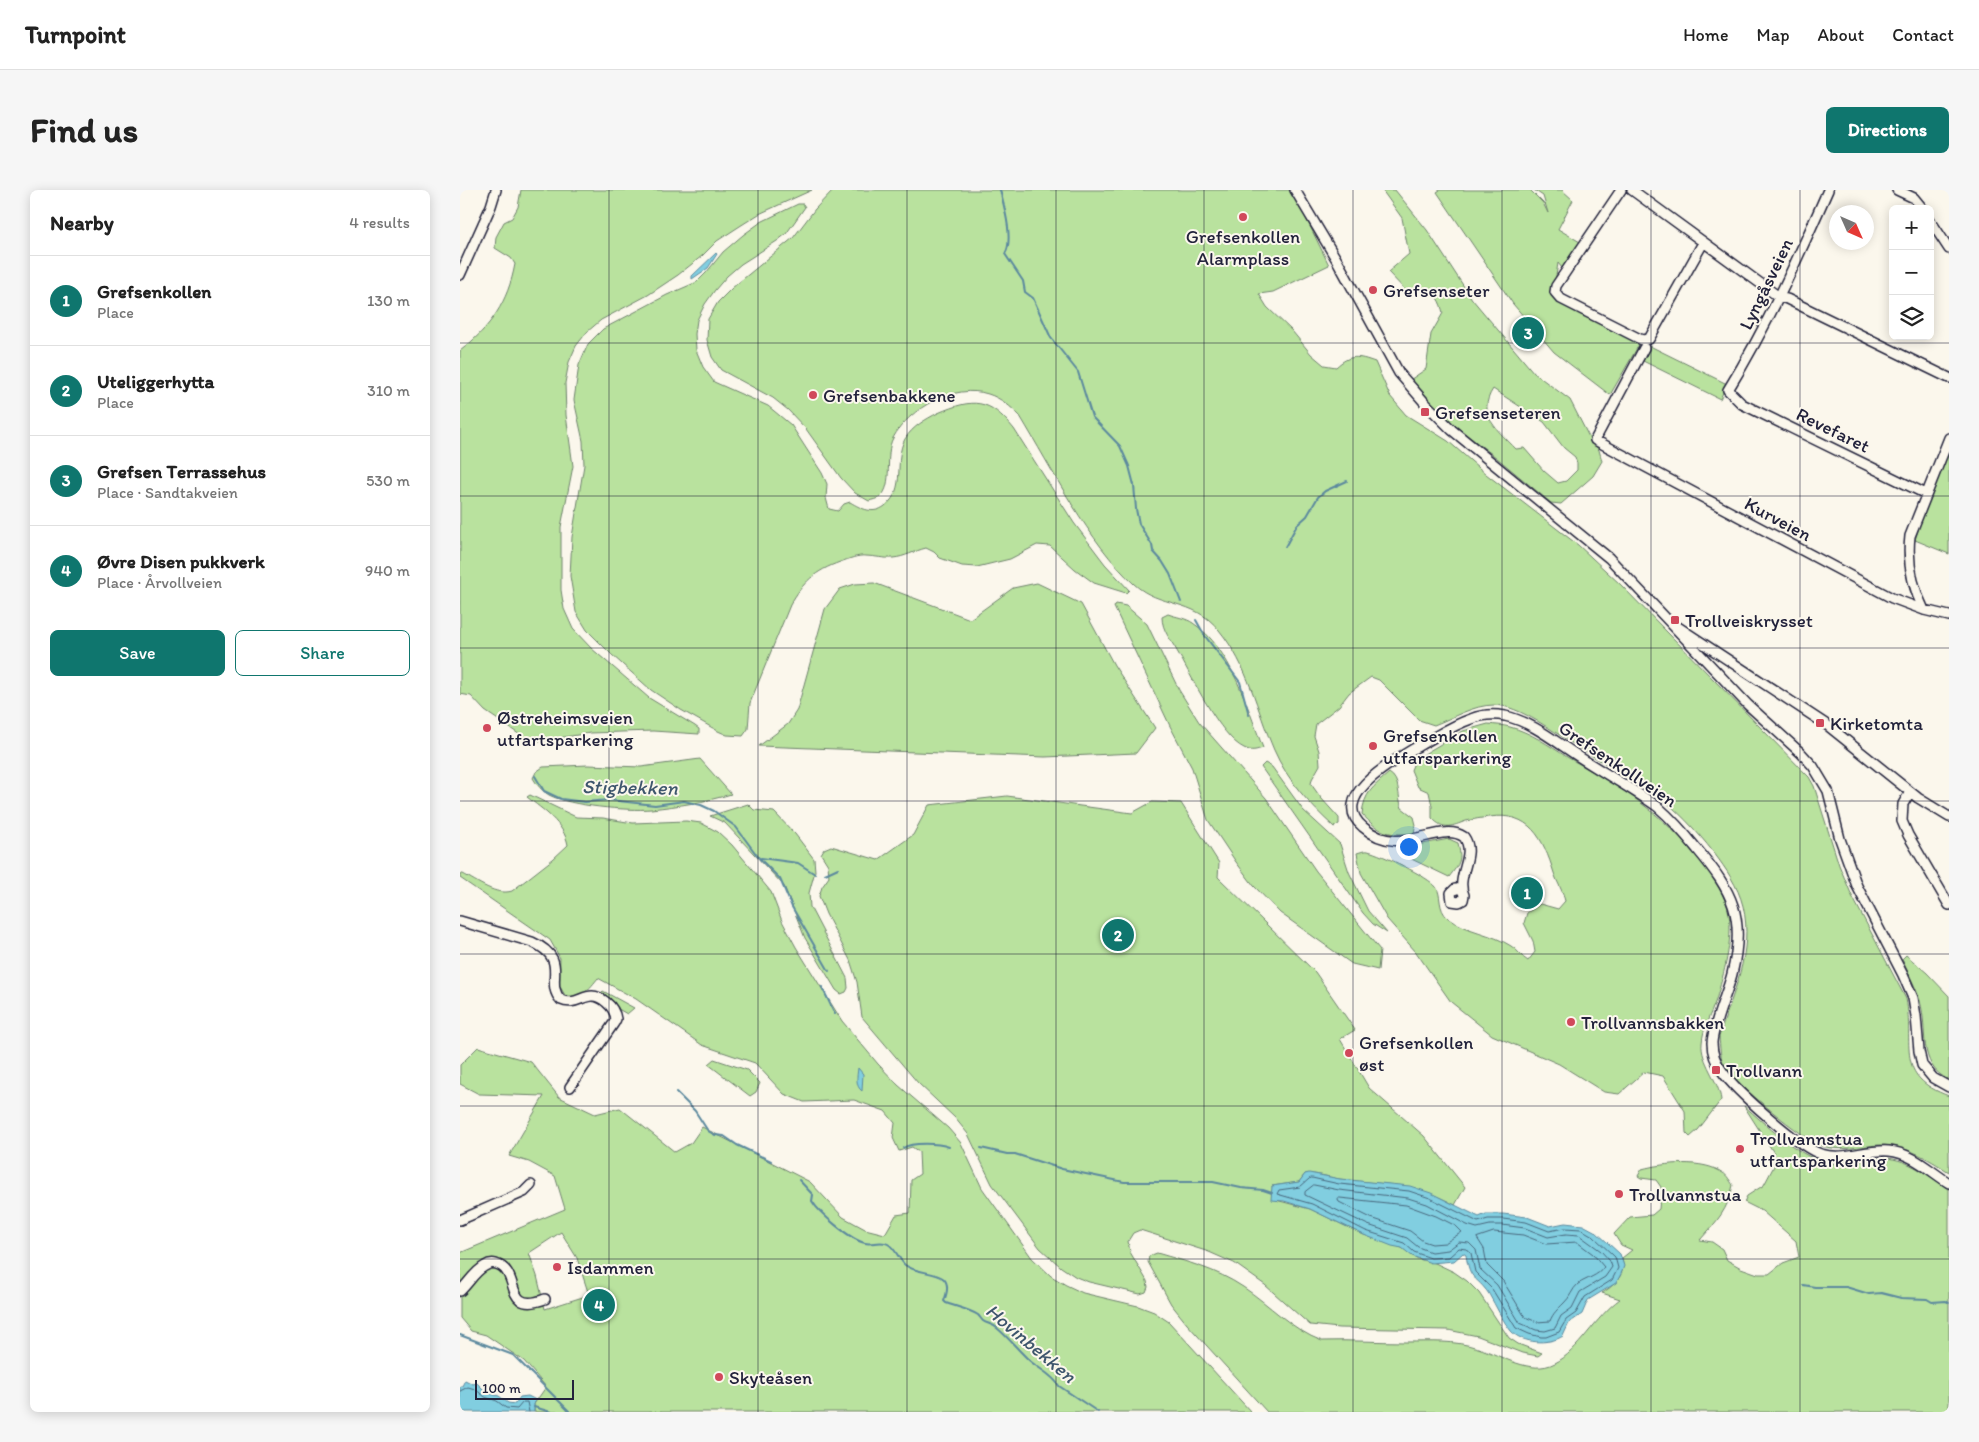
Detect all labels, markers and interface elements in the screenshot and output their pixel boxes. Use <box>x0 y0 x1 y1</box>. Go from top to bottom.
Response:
text: Turnpoint <box>25 20 126 49</box>
text: Home <box>1683 24 1729 46</box>
text: Map <box>1757 24 1790 46</box>
text: About <box>1818 24 1864 46</box>
text: Contact <box>1892 24 1954 46</box>
button: Directions <box>1826 107 1949 153</box>
text: Find us <box>30 109 138 151</box>
north arrow <box>1829 205 1874 250</box>
map controls <box>1889 205 1934 340</box>
button: + <box>1889 205 1934 250</box>
text: Nearby <box>50 210 114 235</box>
marker: Grefsenkollen Alarmplass <box>1237 211 1249 223</box>
text: 4 results <box>349 213 410 232</box>
place label: Grefsenkollen Alarmplass <box>1186 225 1300 270</box>
street label: Lyngåsveien <box>1734 234 1798 334</box>
button: − <box>1889 250 1934 295</box>
place label: Grefsenseter <box>1383 279 1490 302</box>
text: Grefsenkollen <box>97 280 211 303</box>
marker: Grefsenseter <box>1367 284 1379 296</box>
text: 1 <box>62 291 70 310</box>
text: 130 m <box>367 291 410 310</box>
button: layers <box>1889 295 1934 340</box>
text: Place <box>97 303 134 322</box>
pin: 3 <box>1512 314 1544 352</box>
text: Uteliggerhytta <box>97 370 214 393</box>
text: 2 <box>62 381 70 400</box>
text: 310 m <box>367 381 410 400</box>
place label: Grefsenbakkene <box>823 384 956 407</box>
marker: Grefsenbakkene <box>807 389 819 401</box>
text: Place <box>97 393 134 412</box>
place label: Grefsenseteren <box>1435 401 1561 424</box>
street label: Revefaret <box>1792 402 1874 458</box>
marker: Grefsenseteren <box>1419 406 1431 418</box>
text: Grefsen Terrassehus <box>97 460 266 483</box>
text: 3 <box>62 471 70 490</box>
text: 530 m <box>366 471 410 490</box>
text: Place · Sandtakveien <box>97 483 238 502</box>
street label: Kurveien <box>1741 492 1816 546</box>
text: Øvre Disen pukkverk <box>97 550 265 573</box>
text: 4 <box>61 561 71 580</box>
text: 940 m <box>365 561 410 580</box>
text: Place · Årvollveien <box>97 573 222 592</box>
place label: Trollveiskrysset <box>1685 609 1813 632</box>
marker: Trollveiskrysset <box>1669 614 1681 626</box>
button: Save <box>50 630 225 676</box>
button: Share <box>235 630 410 676</box>
place label: Østreheimsveien utfartsparkering <box>497 706 634 751</box>
place label: Kirketomta <box>1830 712 1923 735</box>
street label: Grefsenkollveien <box>1554 716 1682 812</box>
marker: Kirketomta <box>1814 717 1826 729</box>
marker: Østreheimsveien utfartsparkering <box>481 722 493 734</box>
place label: Grefsenkollen utfarsparkering <box>1383 724 1511 769</box>
marker: Grefsenkollen utfarsparkering <box>1367 740 1379 752</box>
water label: Stigbekken <box>582 774 679 800</box>
your location <box>1396 834 1422 860</box>
pin: 1 <box>1511 874 1543 912</box>
pin: 2 <box>1102 916 1134 954</box>
place label: Trollvannsbakken <box>1581 1011 1724 1034</box>
marker: Trollvannsbakken <box>1565 1016 1577 1028</box>
place label: Grefsenkollen øst <box>1359 1031 1473 1076</box>
marker: Grefsenkollen øst <box>1343 1047 1355 1059</box>
place label: Trollvann <box>1726 1059 1803 1082</box>
marker: Trollvann <box>1710 1064 1722 1076</box>
place label: Trollvannstua utfartsparkering <box>1750 1127 1887 1172</box>
marker: Trollvannstua utfartsparkering <box>1734 1143 1746 1155</box>
place label: Trollvannstua <box>1629 1183 1741 1206</box>
marker: Trollvannstua <box>1613 1188 1625 1200</box>
place label: Isdammen <box>567 1256 654 1279</box>
marker: Isdammen <box>551 1261 563 1273</box>
pin: 4 <box>583 1286 615 1324</box>
water label: Hovinbekken <box>981 1298 1082 1388</box>
place label: Skyteåsen <box>729 1366 812 1389</box>
marker: Skyteåsen <box>713 1371 725 1383</box>
scale bar <box>475 1377 574 1400</box>
text: 100 m <box>482 1380 521 1397</box>

